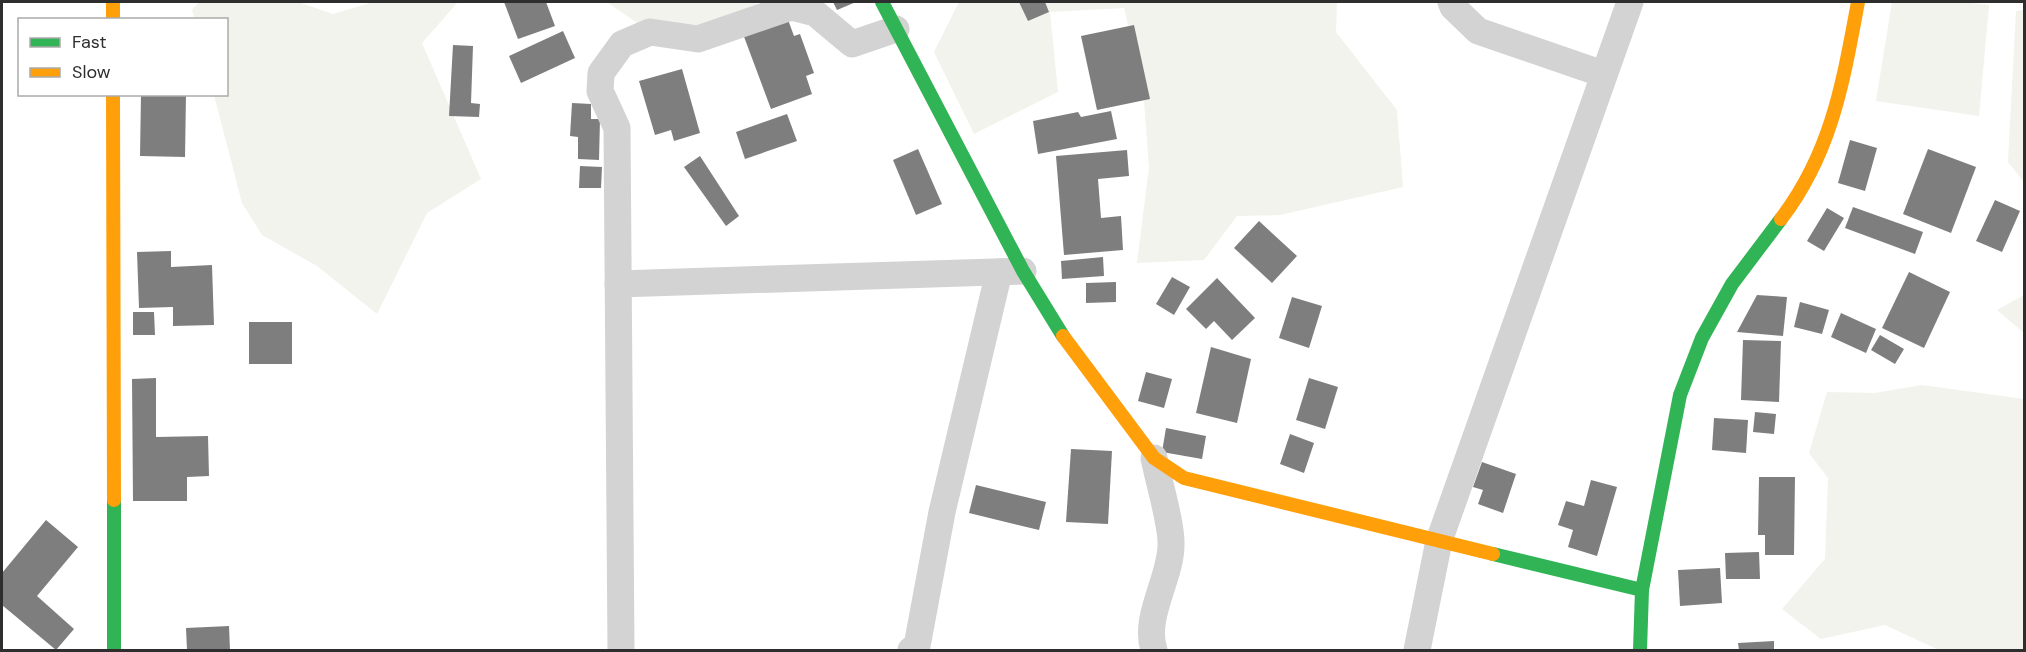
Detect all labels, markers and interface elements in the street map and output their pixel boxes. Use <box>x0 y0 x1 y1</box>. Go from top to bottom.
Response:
legend <box>18 18 228 96</box>
text: Fast <box>72 30 107 54</box>
text: Slow <box>72 60 111 84</box>

